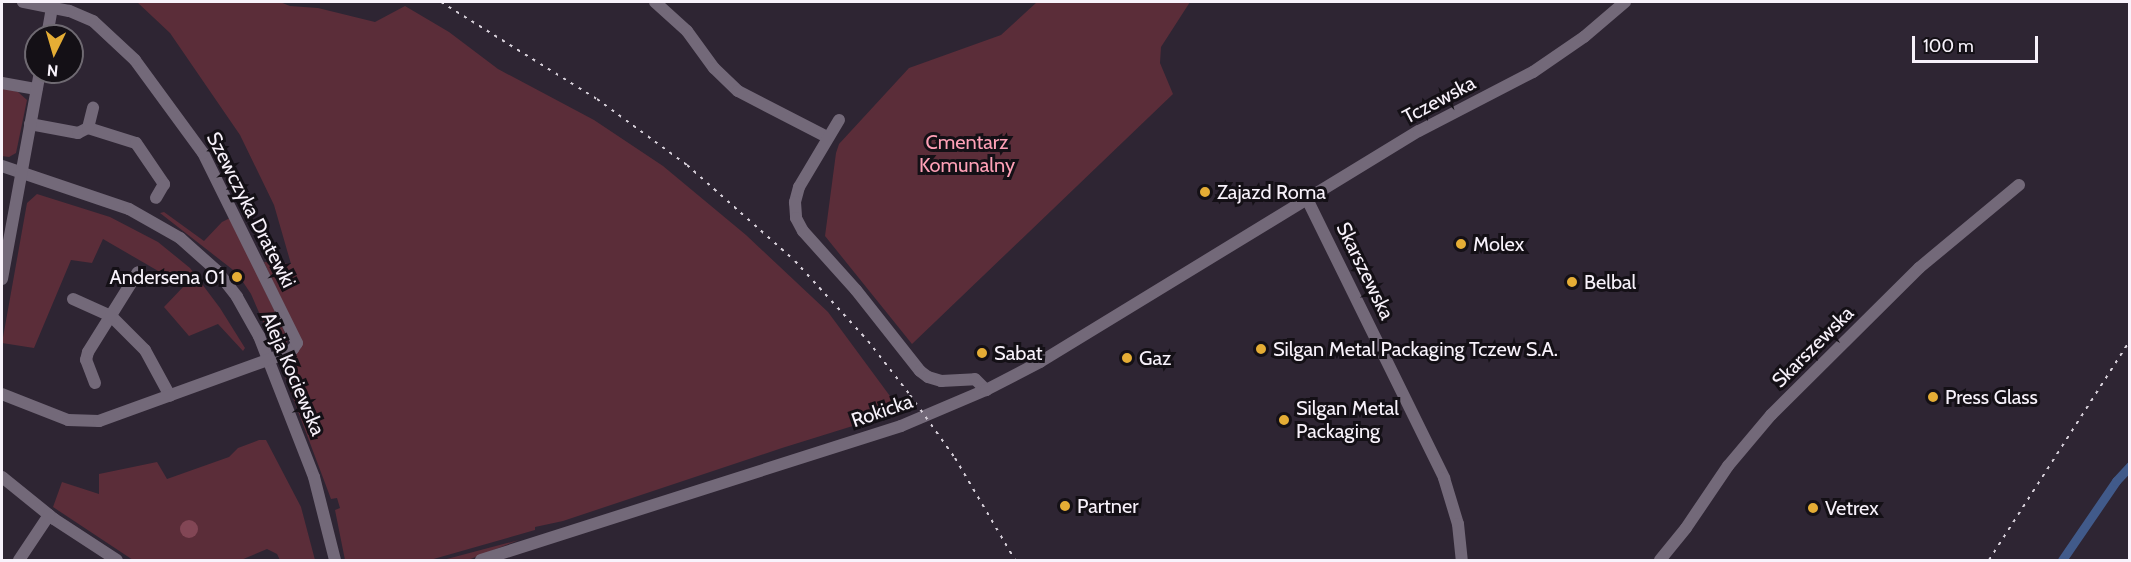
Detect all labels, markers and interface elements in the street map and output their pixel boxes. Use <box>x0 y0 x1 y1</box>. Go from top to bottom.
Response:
north arrow <box>24 24 84 84</box>
scale bar <box>1915 24 2041 62</box>
text: 100 m <box>1923 35 1974 57</box>
text: N <box>46 60 59 80</box>
street label: Tczewska <box>1399 71 1479 129</box>
street label: Szewczyka Dratewki <box>201 128 301 292</box>
park label: Cmentarz Komunalny <box>919 130 1015 177</box>
place label: Zajazd Roma <box>1217 180 1326 204</box>
marker: Zajazd Roma <box>1198 185 1212 199</box>
street label: Skarszewska <box>1331 218 1399 324</box>
place label: Molex <box>1473 232 1524 256</box>
marker: Molex <box>1454 237 1468 251</box>
place label: Andersena 01 <box>110 265 225 289</box>
marker: Andersena 01 <box>230 270 244 284</box>
place label: Belbal <box>1584 270 1636 294</box>
marker: Belbal <box>1565 275 1579 289</box>
street label: Skarszewska <box>1767 301 1859 393</box>
street label: Aleja Kociewska <box>256 309 330 439</box>
place label: Silgan Metal Packaging Tczew S.A. <box>1273 337 1558 361</box>
place label: Sabat <box>994 341 1043 365</box>
marker: Silgan Metal Packaging Tczew S.A. <box>1254 342 1268 356</box>
marker: Sabat <box>975 346 989 360</box>
place label: Gaz <box>1139 346 1171 370</box>
marker: Gaz <box>1120 351 1134 365</box>
place label: Press Glass <box>1945 385 2038 409</box>
street label: Rokicka <box>848 389 916 433</box>
marker: Press Glass <box>1926 390 1940 404</box>
place label: Silgan Metal Packaging <box>1296 396 1399 443</box>
marker: Silgan Metal Packaging <box>1277 413 1291 427</box>
place label: Partner <box>1077 494 1139 518</box>
place label: Vetrex <box>1825 496 1879 520</box>
marker: Partner <box>1058 499 1072 513</box>
marker: Vetrex <box>1806 501 1820 515</box>

